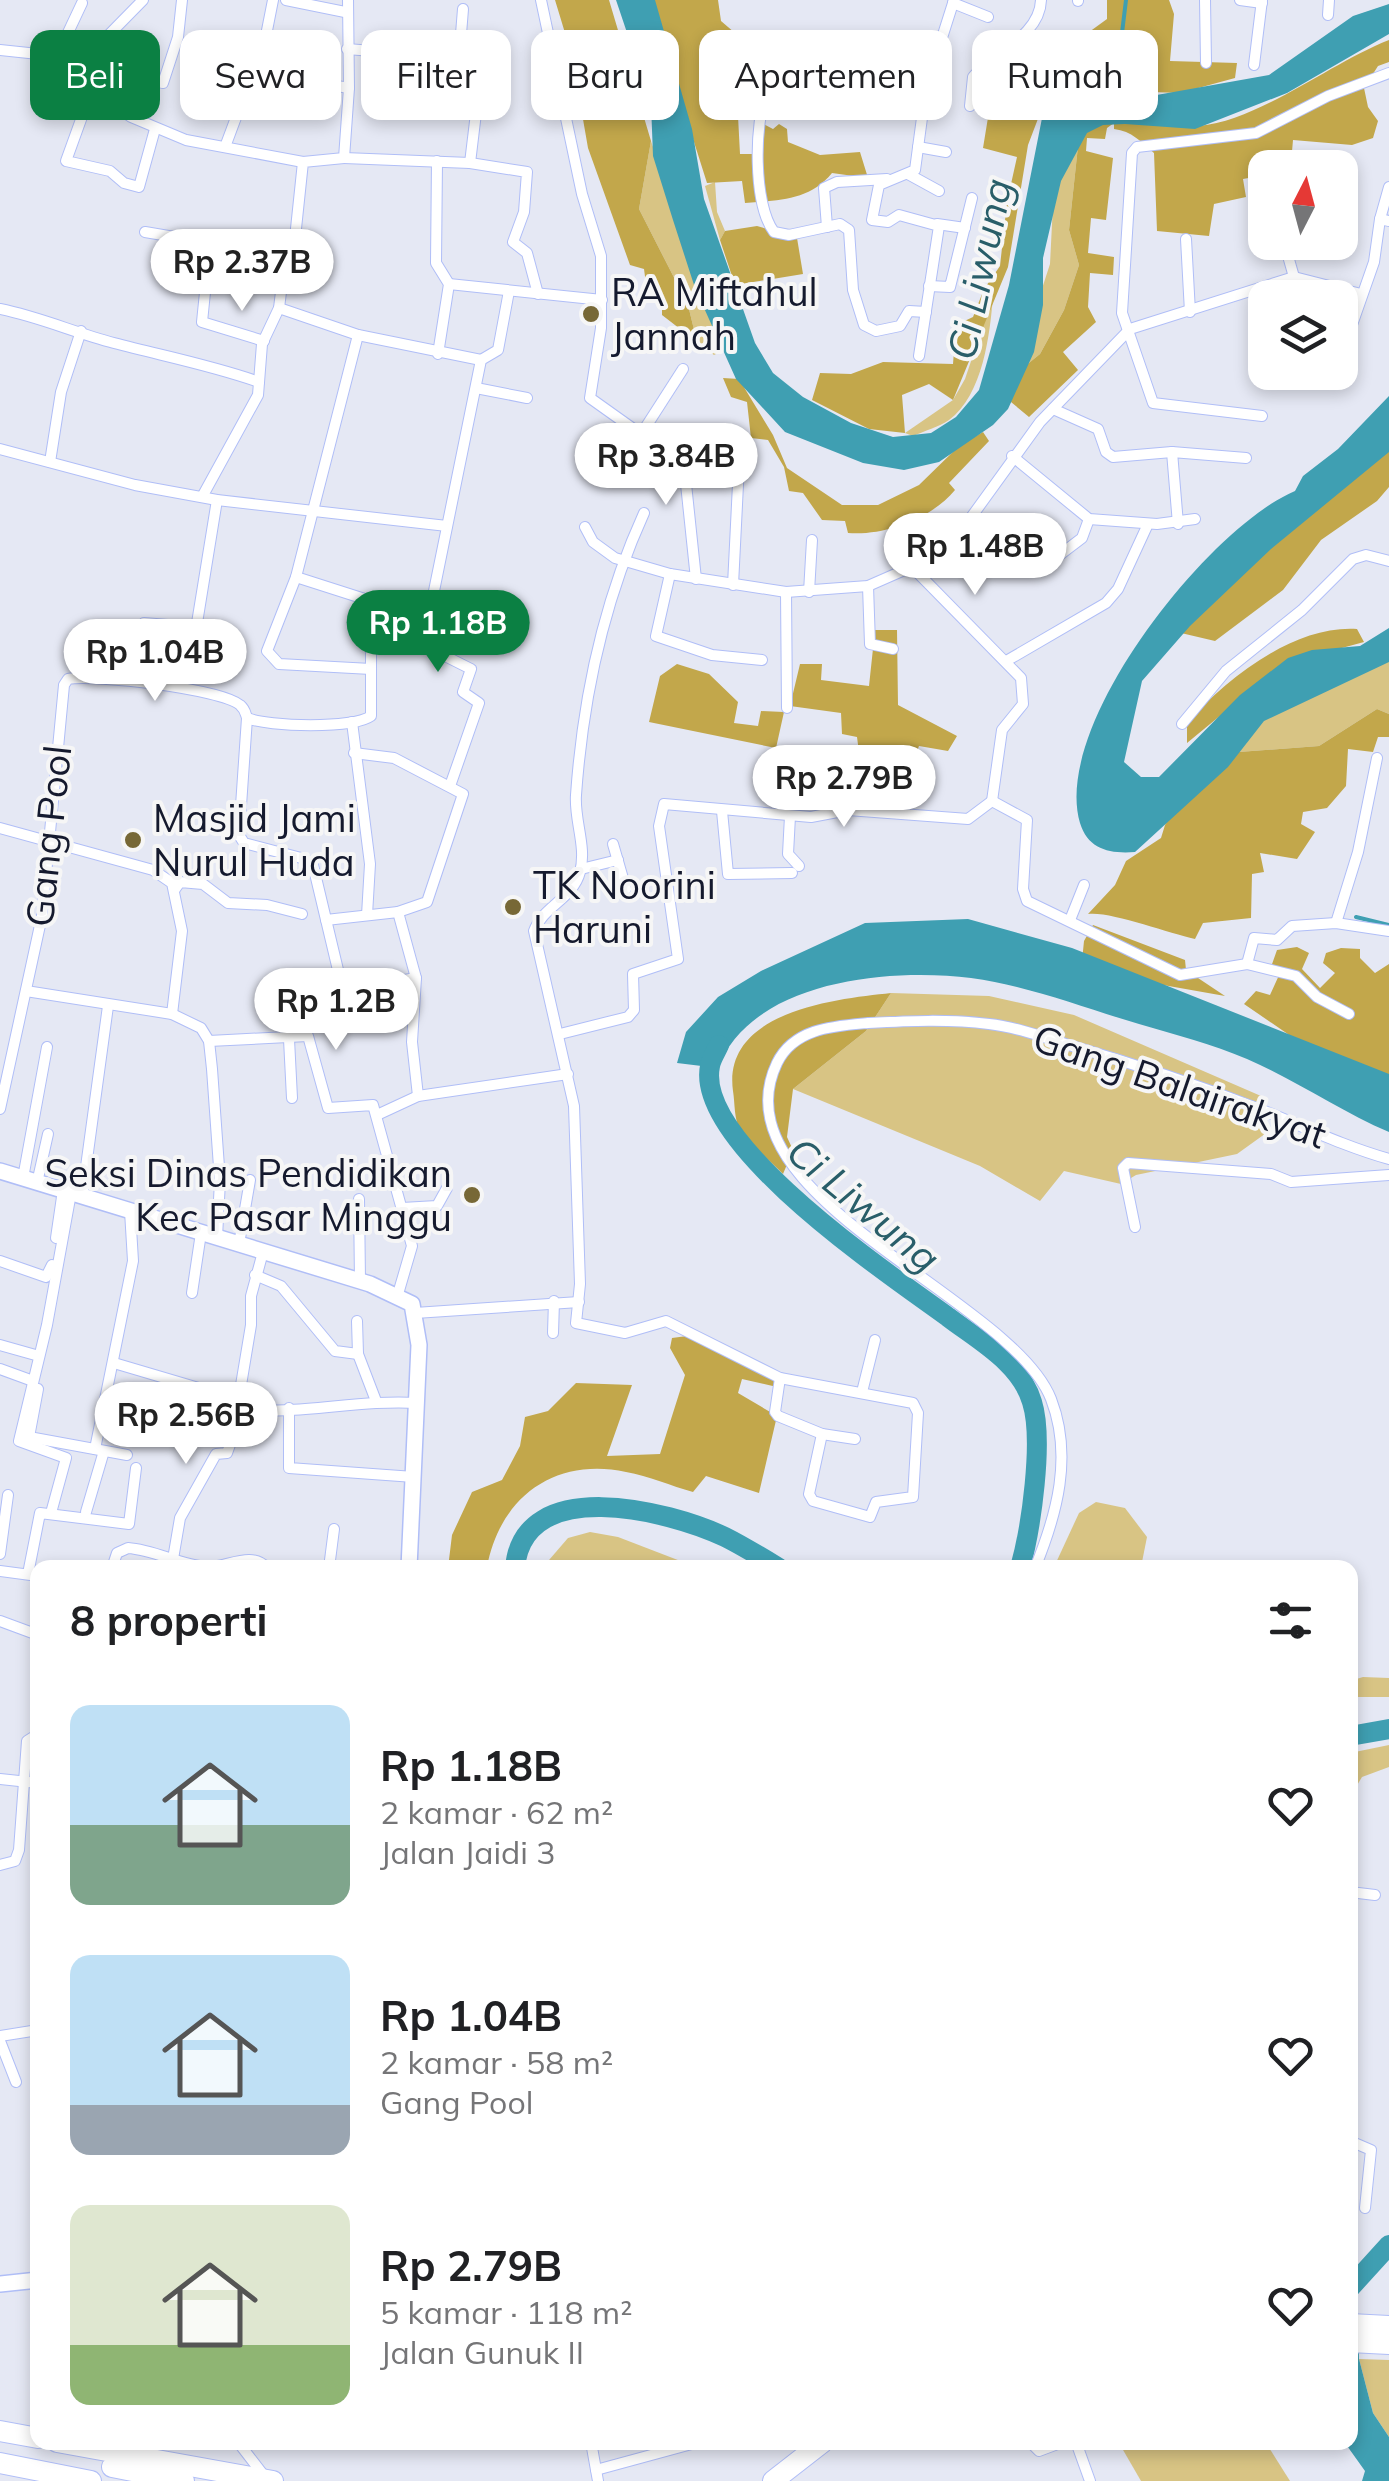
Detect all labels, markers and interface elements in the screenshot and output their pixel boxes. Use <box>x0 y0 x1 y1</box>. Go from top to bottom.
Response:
chip: Beli <box>30 30 160 120</box>
chip: Sewa <box>180 30 341 120</box>
chip: Filter <box>361 30 511 120</box>
chip: Baru <box>531 30 679 120</box>
chip: Apartemen <box>699 30 952 120</box>
chip: Rumah <box>972 30 1158 120</box>
north arrow <box>1248 150 1358 260</box>
map controls <box>1248 150 1358 390</box>
water label: Ci Liwung <box>935 174 1023 364</box>
pin: Rp 2.37B <box>139 229 345 314</box>
text: Rp 2.37B <box>173 241 311 281</box>
place label: RA Miftahul Jannah <box>611 268 818 360</box>
button: layers <box>1248 280 1358 390</box>
marker: RA Miftahul Jannah <box>580 303 602 325</box>
pin: Rp 3.84B <box>563 423 769 508</box>
text: Rp 3.84B <box>597 435 735 475</box>
pin: Rp 1.48B <box>872 513 1078 598</box>
text: Rp 1.48B <box>906 525 1044 565</box>
pin: Rp 1.18B <box>335 590 541 675</box>
text: Rp 1.18B <box>369 602 507 642</box>
pin: Rp 1.04B <box>52 619 258 704</box>
text: Rp 1.04B <box>86 631 224 671</box>
street label: Gang Pool <box>15 743 81 929</box>
pin: Rp 2.79B <box>741 745 947 830</box>
text: Rp 2.79B <box>775 757 913 797</box>
place label: Masjid Jami Nurul Huda <box>153 794 356 886</box>
marker: Masjid Jami Nurul Huda <box>122 829 144 851</box>
place label: TK Noorini Haruni <box>533 861 716 953</box>
marker: TK Noorini Haruni <box>502 896 524 918</box>
pin: Rp 1.2B <box>244 968 428 1053</box>
text: Rp 1.2B <box>276 980 396 1020</box>
street label: Gang Balairakyat <box>1027 1013 1333 1159</box>
water label: Ci Liwung <box>777 1126 951 1282</box>
place label: Seksi Dinas Pendidikan Kec Pasar Minggu <box>44 1149 452 1241</box>
marker: Seksi Dinas Pendidikan Kec Pasar Minggu <box>461 1184 483 1206</box>
pin: Rp 2.56B <box>83 1382 289 1467</box>
text: Rp 2.56B <box>117 1394 255 1434</box>
icon: filters <box>1263 1593 1318 1648</box>
text: 8 properti <box>70 1594 267 1647</box>
text: Rp 1.18B <box>380 1739 562 1792</box>
icon: home <box>150 1745 270 1865</box>
icon: heart <box>1263 1778 1318 1833</box>
text: 2 kamar · 62 m² <box>380 1792 613 1832</box>
text: Jalan Jaidi 3 <box>380 1832 555 1872</box>
text: Rp 1.04B <box>380 1989 562 2042</box>
icon: home <box>150 1995 270 2115</box>
icon: heart <box>1263 2028 1318 2083</box>
text: 2 kamar · 58 m² <box>380 2042 613 2082</box>
text: Gang Pool <box>380 2082 533 2122</box>
text: Rp 2.79B <box>380 2239 562 2292</box>
icon: home <box>150 2245 270 2365</box>
icon: heart <box>1263 2278 1318 2333</box>
text: 5 kamar · 118 m² <box>380 2292 632 2332</box>
text: Jalan Gunuk II <box>380 2332 584 2372</box>

